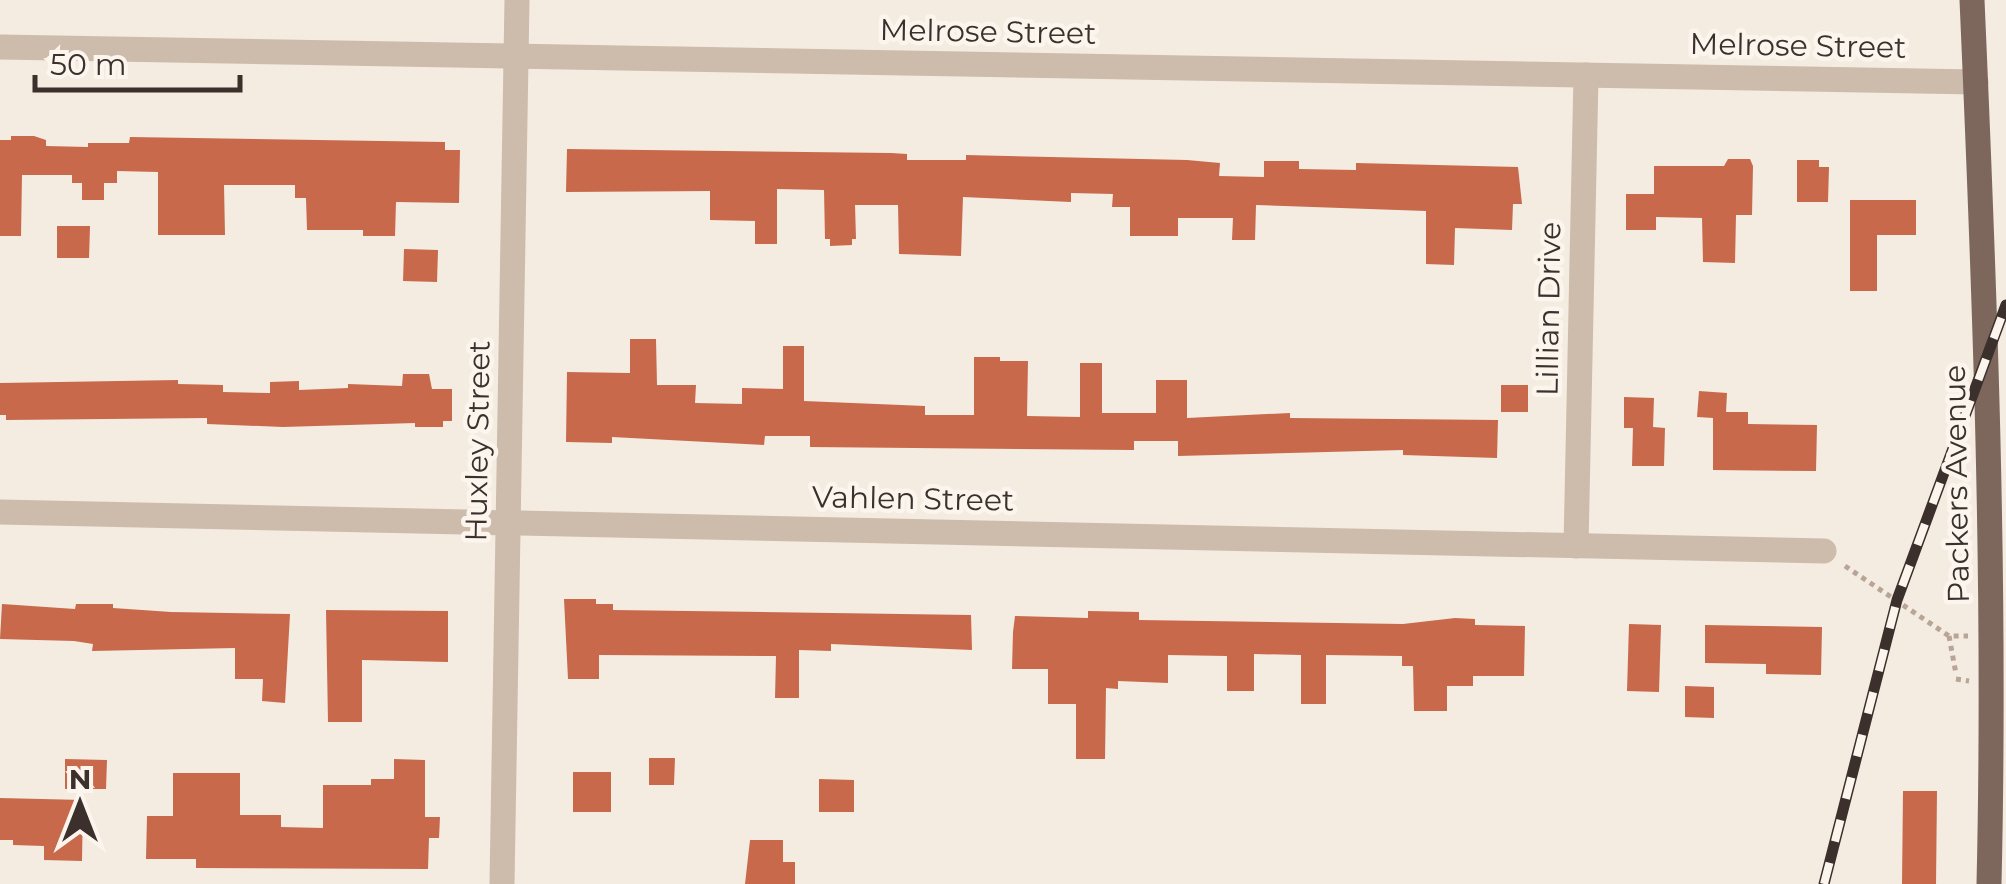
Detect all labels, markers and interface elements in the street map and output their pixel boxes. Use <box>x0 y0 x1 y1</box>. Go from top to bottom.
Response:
street label: Melrose Street <box>879 11 1097 52</box>
street label: Melrose Street <box>1689 25 1907 66</box>
scale bar <box>35 30 240 92</box>
text: 50 m <box>50 46 127 83</box>
street label: Lillian Drive <box>1528 221 1569 396</box>
street label: Huxley Street <box>457 340 498 542</box>
street label: Packers Avenue <box>1936 364 1977 604</box>
street label: Vahlen Street <box>812 478 1014 519</box>
north arrow <box>30 754 130 854</box>
text: N <box>69 762 91 796</box>

